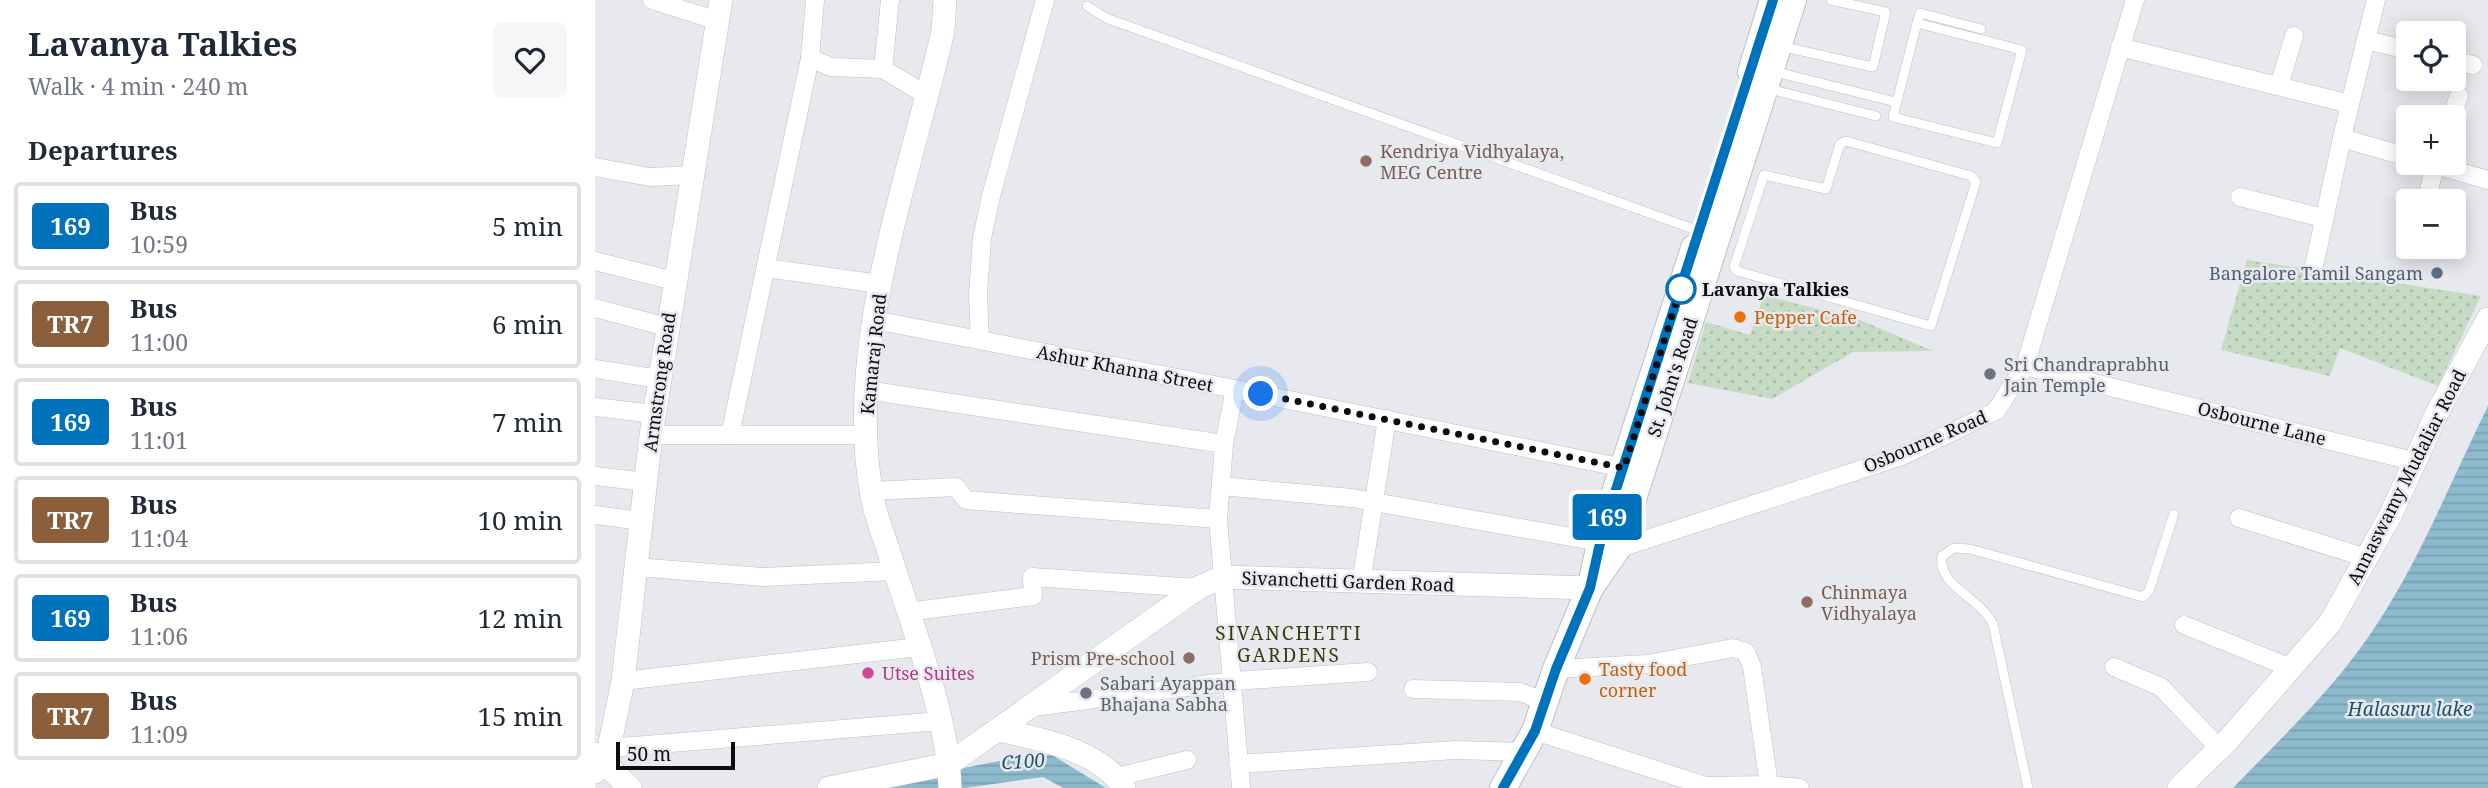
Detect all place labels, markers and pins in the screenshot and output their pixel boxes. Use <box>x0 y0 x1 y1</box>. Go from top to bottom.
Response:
place label: Kendriya Vidhyalaya, MEG Centre <box>1380 139 1564 184</box>
marker: Kendriya Vidhyalaya, MEG Centre <box>1358 153 1374 169</box>
place label: Bangalore Tamil Sangam <box>2209 261 2423 285</box>
marker: Bangalore Tamil Sangam <box>2429 265 2445 281</box>
marker: Lavanya Talkies <box>1666 274 1696 304</box>
place label: Lavanya Talkies <box>1702 277 1849 301</box>
place label: Pepper Cafe <box>1754 305 1857 329</box>
marker: Pepper Cafe <box>1732 309 1748 325</box>
place label: Sri Chandraprabhu Jain Temple <box>2003 352 2170 397</box>
marker: Sri Chandraprabhu Jain Temple <box>1982 366 1998 382</box>
place label: Chinmaya Vidhyalaya <box>1821 580 1917 625</box>
marker: Chinmaya Vidhyalaya <box>1799 594 1815 610</box>
place label: Prism Pre-school <box>1031 646 1175 670</box>
marker: Prism Pre-school <box>1181 650 1197 666</box>
place label: Tasty food corner <box>1599 657 1687 702</box>
place label: Utse Suites <box>882 661 975 685</box>
marker: Utse Suites <box>860 665 876 681</box>
place label: Sabari Ayappan Bhajana Sabha <box>1100 671 1236 716</box>
marker: Tasty food corner <box>1577 671 1593 687</box>
marker: Sabari Ayappan Bhajana Sabha <box>1078 685 1094 701</box>

